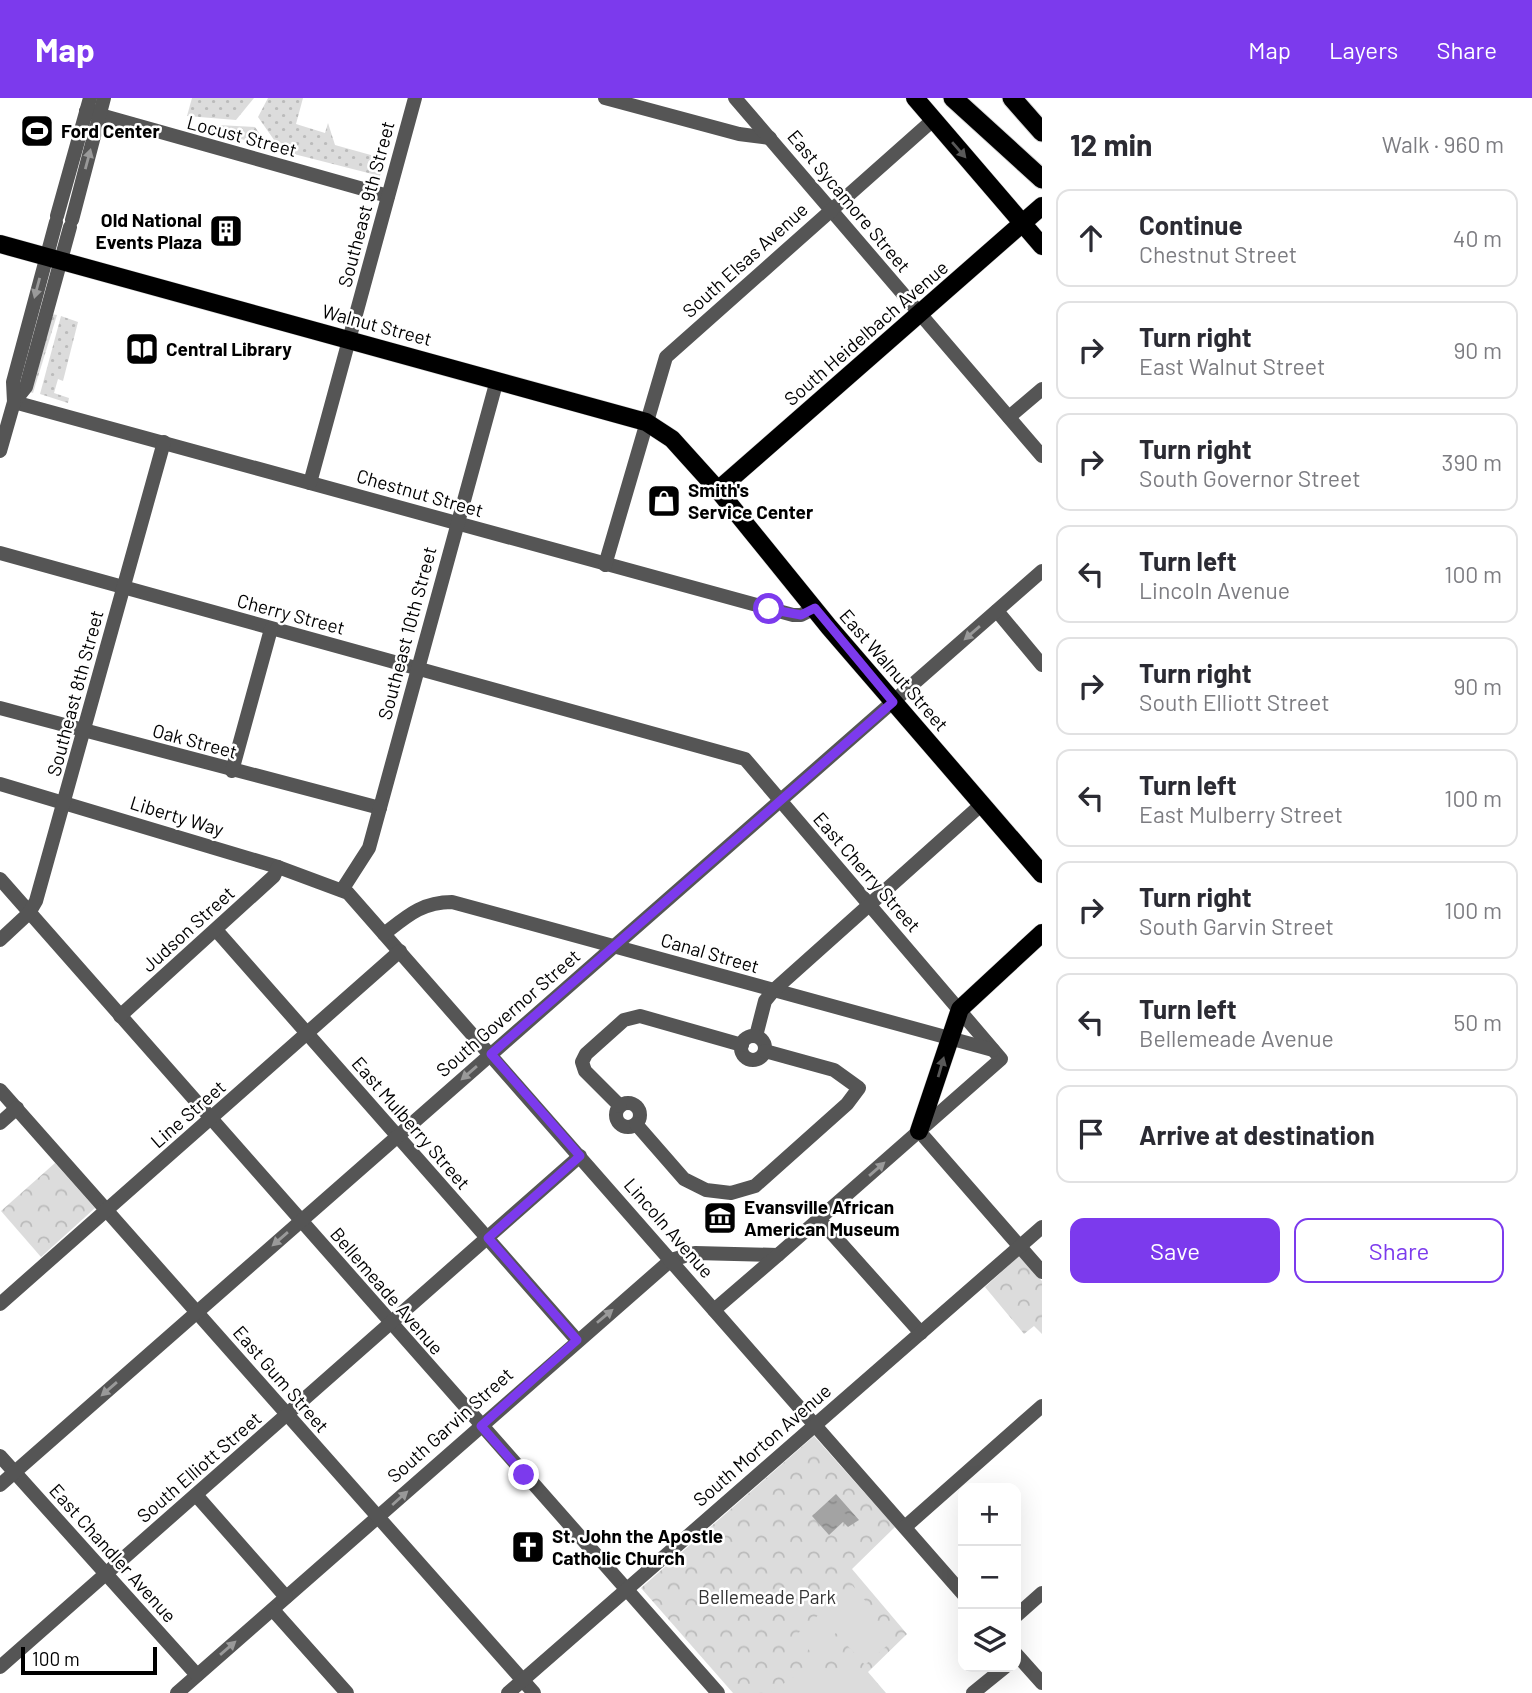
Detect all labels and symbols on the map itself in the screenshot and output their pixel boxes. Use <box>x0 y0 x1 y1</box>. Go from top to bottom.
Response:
street label: Locust Street <box>185 110 300 161</box>
sports icon: Ford Center <box>18 112 56 150</box>
street label: Southeast 9th Street <box>332 118 399 289</box>
place label: Ford Center <box>61 119 160 142</box>
street label: East Sycamore Street <box>783 125 916 277</box>
one-way arrow <box>951 141 966 158</box>
one-way arrow <box>83 148 94 170</box>
street label: South Elsas Avenue <box>677 197 812 322</box>
place label: Old National Events Plaza <box>96 208 202 253</box>
building icon: Old National Events Plaza <box>207 212 245 250</box>
street label: South Heidelbach Avenue <box>779 255 952 410</box>
one-way arrow <box>32 277 42 298</box>
street label: Walnut Street <box>320 299 435 350</box>
library icon: Central Library <box>123 330 161 368</box>
place label: Central Library <box>166 337 292 360</box>
street label: Chestnut Street <box>354 463 486 522</box>
place label: Smith's Service Center <box>688 478 814 523</box>
shop icon: Smith's Service Center <box>645 482 683 520</box>
street label: Southeast 10th Street <box>372 544 441 722</box>
street label: Cherry Street <box>235 588 348 639</box>
route start <box>753 593 784 624</box>
street label: East Walnut Street <box>835 604 954 735</box>
street label: Southeast 8th Street <box>41 607 108 778</box>
one-way arrow <box>964 625 981 640</box>
street label: Oak Street <box>150 718 240 763</box>
street label: Liberty Way <box>128 790 227 841</box>
street label: East Cherry Street <box>809 807 926 936</box>
street label: Judson Street <box>137 881 239 976</box>
street label: Canal Street <box>658 928 762 978</box>
street label: South Governor Street <box>431 944 584 1081</box>
street label: East Mulberry Street <box>347 1052 475 1194</box>
one-way arrow <box>937 1056 947 1077</box>
one-way arrow <box>461 1065 478 1080</box>
street label: Line Street <box>146 1075 230 1152</box>
one-way arrow <box>868 1161 885 1177</box>
street label: Lincoln Avenue <box>620 1173 719 1282</box>
place label: Evansville African American Museum <box>744 1195 900 1240</box>
museum icon: Evansville African American Museum <box>701 1199 739 1237</box>
street label: Bellemeade Avenue <box>326 1222 449 1359</box>
one-way arrow <box>271 1231 289 1247</box>
one-way arrow <box>597 1309 614 1324</box>
street label: East Gum Street <box>229 1320 334 1437</box>
street label: South Garvin Street <box>382 1362 517 1487</box>
street label: South Morton Avenue <box>688 1378 835 1511</box>
one-way arrow <box>101 1381 118 1397</box>
street label: South Elliott Street <box>132 1406 266 1527</box>
route end <box>508 1459 539 1490</box>
street label: East Chandler Avenue <box>45 1479 182 1627</box>
one-way arrow <box>391 1490 409 1506</box>
place label: St. John the Apostle Catholic Church <box>552 1524 723 1569</box>
church icon: St. John the Apostle Catholic Church <box>509 1528 547 1566</box>
park label: Bellemeade Park <box>698 1585 836 1608</box>
one-way arrow <box>220 1641 237 1656</box>
scale bar <box>21 1644 158 1676</box>

